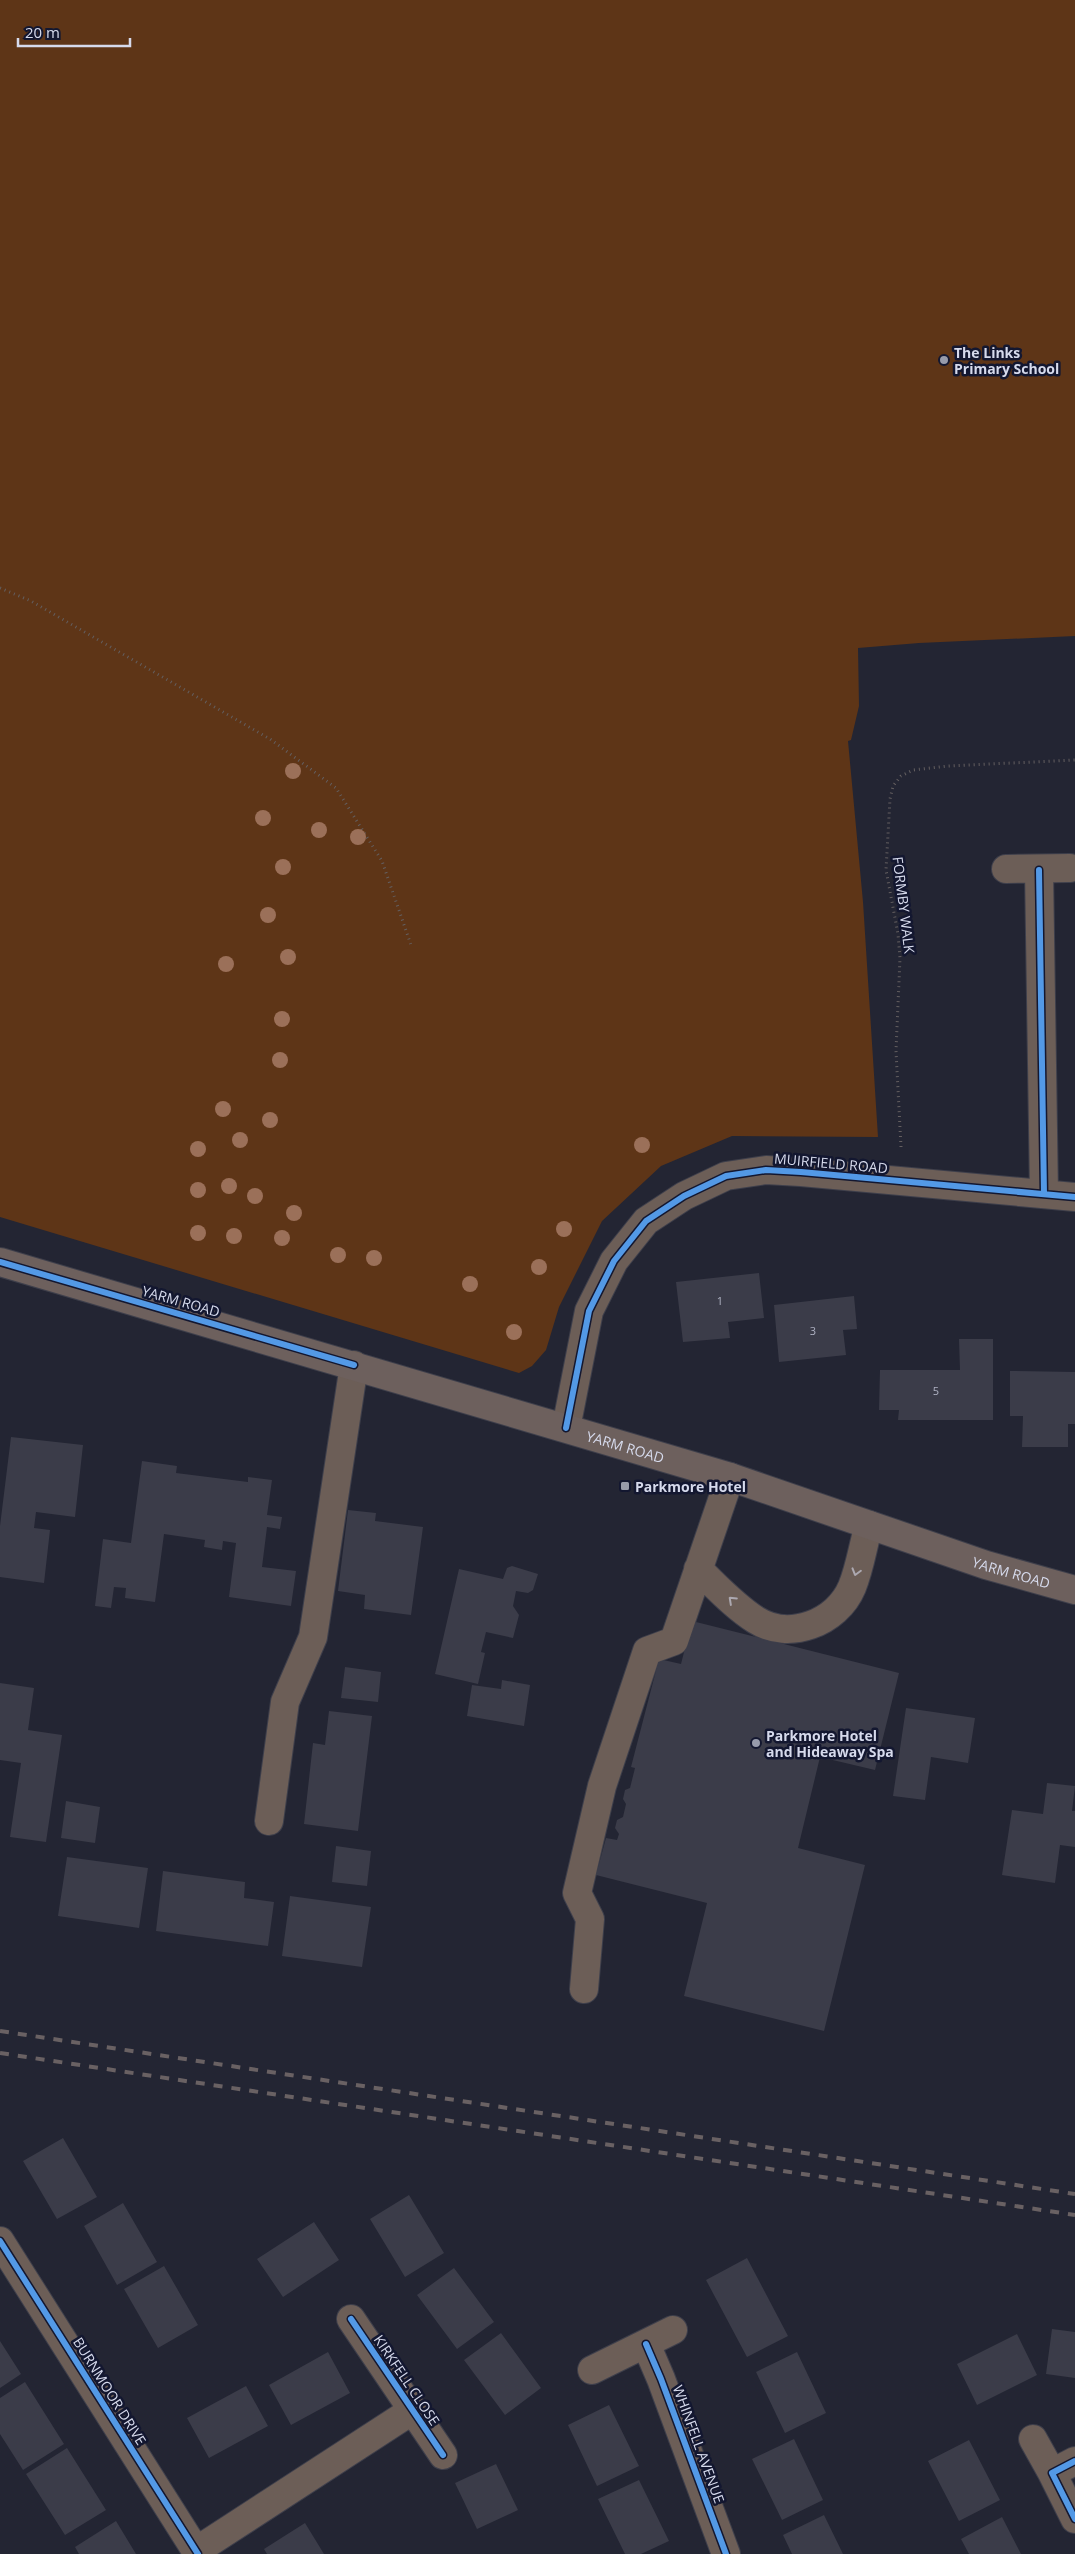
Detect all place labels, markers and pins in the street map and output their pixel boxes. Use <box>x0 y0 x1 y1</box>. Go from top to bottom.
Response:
place label: The Links Primary School <box>954 343 1059 378</box>
marker: The Links Primary School <box>938 354 950 366</box>
place label: Parkmore Hotel <box>635 1477 746 1496</box>
marker: Parkmore Hotel <box>619 1480 631 1492</box>
place label: Parkmore Hotel and Hideaway Spa <box>766 1726 894 1761</box>
marker: Parkmore Hotel and Hideaway Spa <box>750 1737 762 1749</box>

